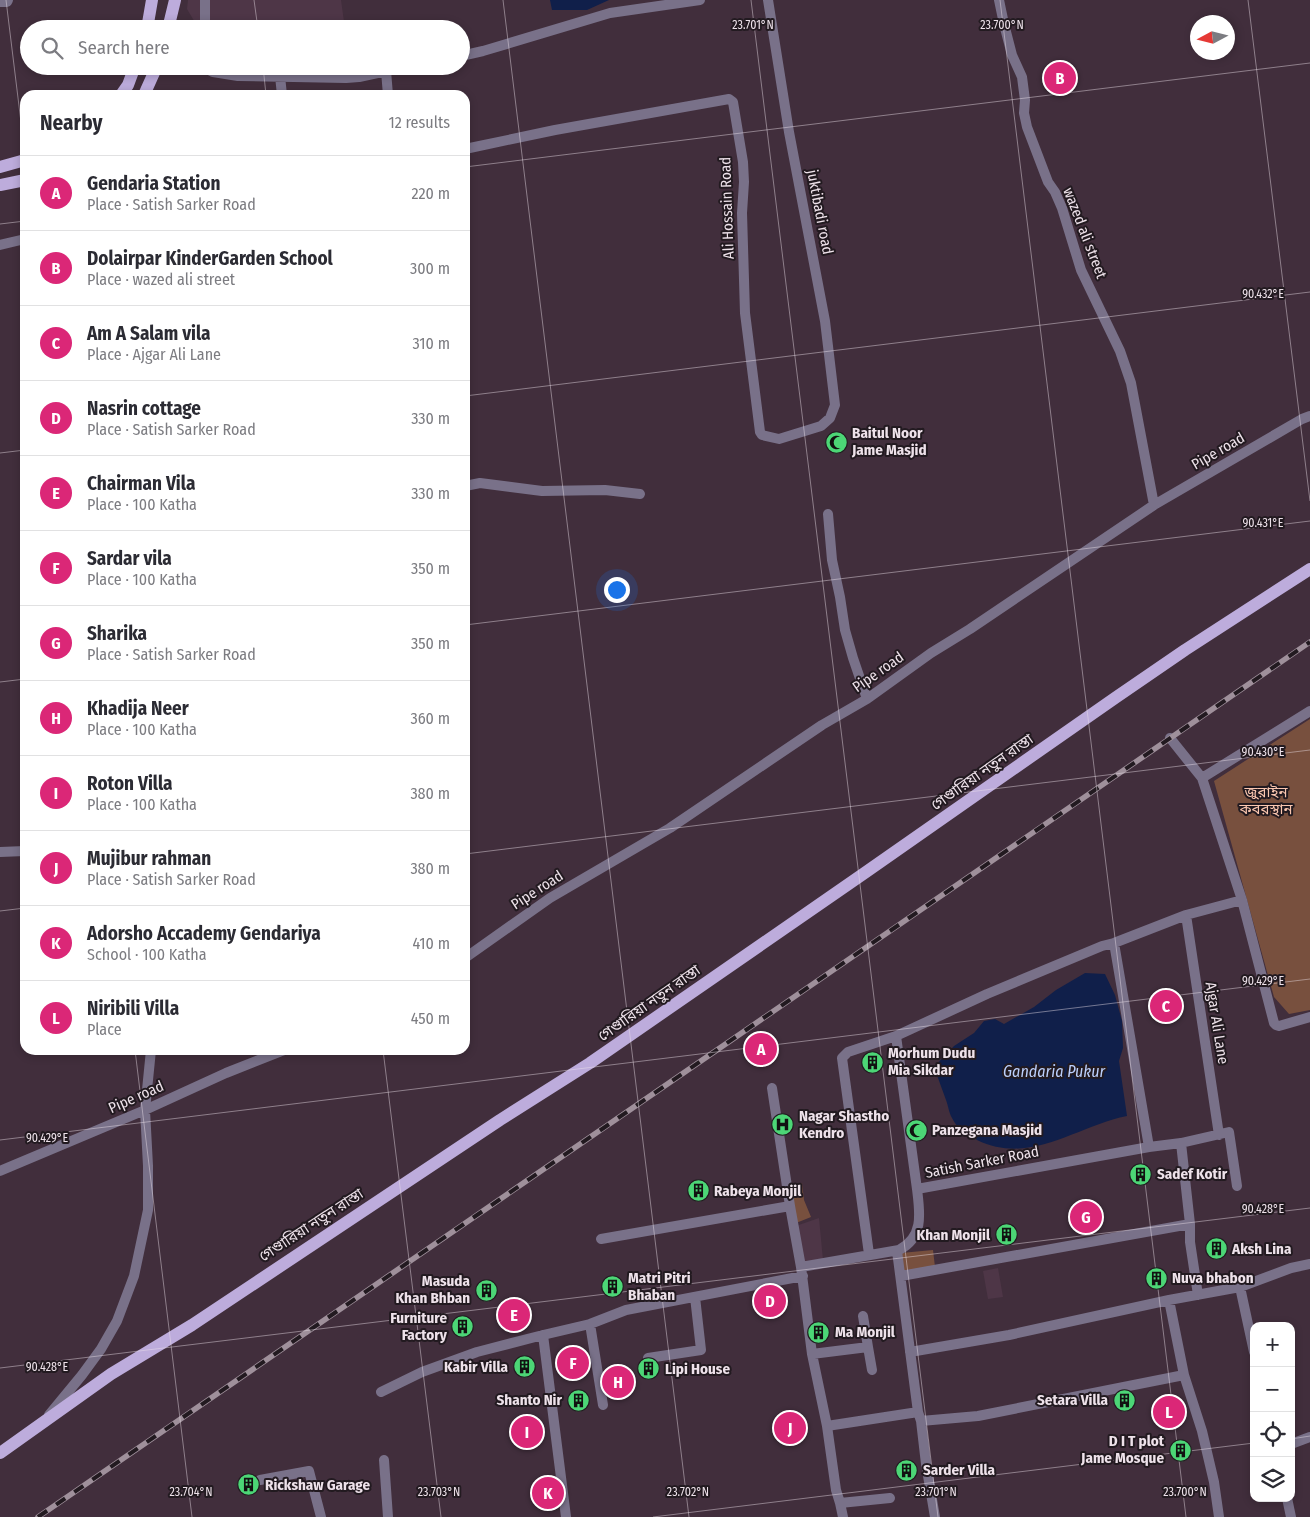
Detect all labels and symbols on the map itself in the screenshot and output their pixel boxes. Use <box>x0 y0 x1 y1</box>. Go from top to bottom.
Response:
north arrow <box>1190 15 1235 60</box>
text: 23.701°N <box>732 18 774 32</box>
text: 23.700°N <box>980 18 1024 32</box>
pin: B <box>1044 59 1076 97</box>
street label: Ali Hossain Road <box>716 157 738 259</box>
street label: juktibadi road <box>803 167 837 256</box>
street label: wazed ali street <box>1059 185 1111 281</box>
text: 90.432°E <box>1242 287 1284 301</box>
place label: Baitul Noor Jame Masjid <box>851 424 927 459</box>
street label: Pipe road <box>1188 429 1248 473</box>
mosque icon: Baitul Noor Jame Masjid <box>824 430 848 454</box>
text: 90.431°E <box>1243 516 1284 530</box>
your location <box>604 577 630 603</box>
street label: Pipe road <box>849 648 907 696</box>
street label: গেণ্ডারিয়া নতুন রাস্তা <box>927 729 1037 814</box>
text: 90.430°E <box>1242 745 1285 759</box>
park label: জুরাইন কবরস্থান <box>1238 783 1293 818</box>
street label: Pipe road <box>508 867 566 913</box>
street label: গেণ্ডারিয়া নতুন রাস্তা <box>594 960 704 1045</box>
text: 90.429°E <box>1242 974 1284 988</box>
street label: Ajgar Ali Lane <box>1202 981 1232 1065</box>
pin: C <box>1150 987 1182 1025</box>
pin: A <box>745 1030 777 1068</box>
place label: Morhum Dudu Mia Sikdar <box>888 1044 975 1079</box>
building icon: Morhum Dudu Mia Sikdar <box>860 1050 884 1074</box>
water label: Gandaria Pukur <box>1003 1062 1105 1081</box>
street label: Pipe road <box>106 1077 166 1117</box>
place label: Nagar Shastho Kendro <box>799 1107 889 1142</box>
hospital icon: Nagar Shastho Kendro <box>771 1113 795 1137</box>
mosque icon: Panzegana Masjid <box>904 1118 928 1142</box>
place label: Panzegana Masjid <box>932 1121 1042 1139</box>
text: 90.429°E <box>26 1131 68 1145</box>
street label: Satish Sarker Road <box>924 1142 1040 1182</box>
building icon: Sadef Kotir <box>1129 1162 1153 1186</box>
place label: Sadef Kotir <box>1157 1165 1228 1183</box>
building icon: Rabeya Monjil <box>686 1179 710 1203</box>
place label: Rabeya Monjil <box>714 1182 802 1200</box>
street label: গেণ্ডারিয়া নতুন রাস্তা <box>256 1184 367 1266</box>
pin: G <box>1070 1198 1102 1236</box>
text: 90.428°E <box>1242 1202 1285 1216</box>
building icon: Khan Monjil <box>994 1223 1018 1247</box>
place label: Khan Monjil <box>916 1226 991 1244</box>
building icon: Aksh Lina <box>1204 1237 1228 1261</box>
place label: Aksh Lina <box>1231 1240 1292 1258</box>
building icon: Nuva bhabon <box>1144 1266 1168 1290</box>
place label: Matri Pitri Bhaban <box>628 1269 691 1304</box>
place label: Nuva bhabon <box>1172 1269 1254 1287</box>
place label: Masuda Khan Bhban <box>395 1272 471 1307</box>
building icon: Matri Pitri Bhaban <box>600 1275 624 1299</box>
building icon: Masuda Khan Bhban <box>474 1278 498 1302</box>
pin: D <box>754 1282 786 1320</box>
pin: E <box>498 1296 530 1334</box>
place label: Furniture Factory <box>390 1309 448 1344</box>
building icon: Furniture Factory <box>451 1315 475 1339</box>
building icon: Ma Monjil <box>807 1320 831 1344</box>
place label: Ma Monjil <box>835 1323 896 1341</box>
pin: F <box>557 1344 589 1382</box>
building icon: Kabir Villa <box>512 1355 536 1379</box>
building icon: Lipi House <box>637 1357 661 1381</box>
place label: Kabir Villa <box>444 1358 509 1376</box>
text: 90.428°E <box>26 1360 69 1374</box>
place label: Lipi House <box>665 1360 730 1378</box>
pin: H <box>602 1363 634 1401</box>
building icon: Shanto Nir <box>566 1388 590 1412</box>
building icon: Setara Villa <box>1112 1388 1136 1412</box>
place label: Shanto Nir <box>497 1391 563 1409</box>
place label: Setara Villa <box>1037 1391 1109 1409</box>
pin: L <box>1153 1393 1185 1431</box>
pin: J <box>774 1409 806 1447</box>
pin: I <box>511 1413 543 1451</box>
place label: D I T plot Jame Mosque <box>1080 1432 1165 1467</box>
building icon: D I T plot Jame Mosque <box>1168 1438 1192 1462</box>
building icon: Sarder Villa <box>895 1458 919 1482</box>
place label: Sarder Villa <box>923 1461 996 1479</box>
building icon: Rickshaw Garage <box>237 1473 261 1497</box>
pin: K <box>532 1474 564 1512</box>
place label: Rickshaw Garage <box>265 1476 370 1494</box>
text: 23.704°N <box>170 1485 212 1499</box>
text: 23.703°N <box>418 1485 460 1499</box>
text: 23.702°N <box>667 1485 709 1499</box>
text: 23.701°N <box>915 1485 957 1499</box>
text: 23.700°N <box>1163 1485 1207 1499</box>

